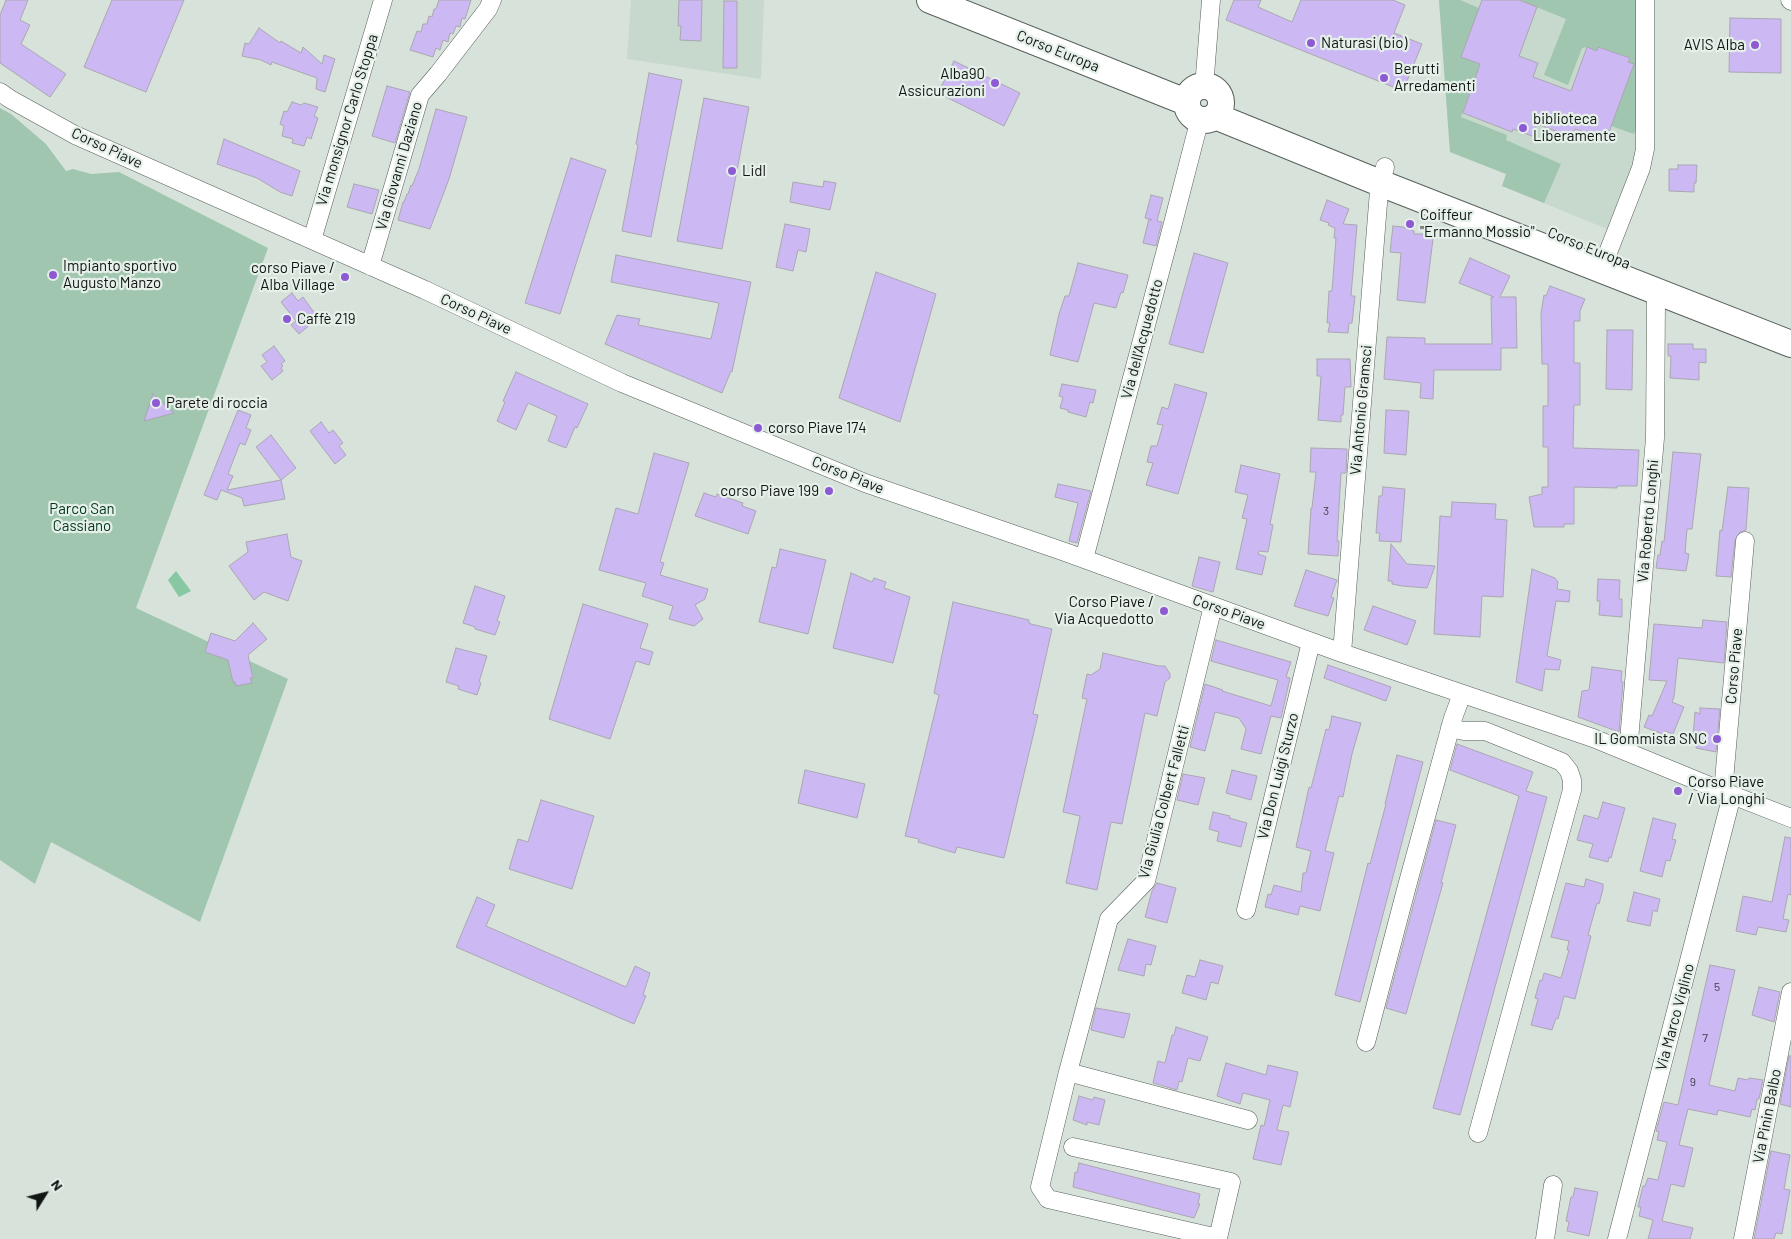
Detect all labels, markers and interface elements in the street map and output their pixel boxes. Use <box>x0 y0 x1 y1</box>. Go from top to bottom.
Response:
street label: Corso Europa <box>1014 26 1102 76</box>
street label: Via monsignor Carlo Stoppa <box>312 32 382 208</box>
place label: Naturasi (bio) <box>1321 34 1407 52</box>
place label: AVIS Alba <box>1684 36 1745 54</box>
marker: Naturasi (bio) <box>1305 37 1317 49</box>
marker: AVIS Alba <box>1749 39 1761 51</box>
place label: Berutti Arredamenti <box>1394 60 1475 95</box>
place label: Alba90 Assicurazioni <box>898 65 985 100</box>
marker: Berutti Arredamenti <box>1378 72 1390 84</box>
marker: Alba90 Assicurazioni <box>989 77 1001 89</box>
street label: Via Giovanni Daziano <box>372 100 426 232</box>
place label: biblioteca Liberamente <box>1533 110 1616 145</box>
marker: biblioteca Liberamente <box>1517 122 1529 134</box>
street label: Corso Piave <box>69 124 145 172</box>
place label: Lidl <box>742 162 766 180</box>
marker: Lidl <box>726 165 738 177</box>
place label: Coiffeur "Ermanno Mossio" <box>1420 206 1535 241</box>
marker: Coiffeur "Ermanno Mossio" <box>1404 218 1416 230</box>
street label: Corso Europa <box>1545 223 1633 273</box>
place label: Impianto sportivo Augusto Manzo <box>63 257 177 292</box>
place label: corso Piave / Alba Village <box>251 259 335 294</box>
marker: Impianto sportivo Augusto Manzo <box>47 269 59 281</box>
marker: corso Piave / Alba Village <box>339 271 351 283</box>
street label: Via dell'Acquedotto <box>1117 277 1167 401</box>
street label: Corso Piave <box>438 290 514 338</box>
place label: Caffè 219 <box>297 310 355 328</box>
marker: Caffè 219 <box>281 313 293 325</box>
street label: Via Antonio Gramsci <box>1346 344 1376 476</box>
place label: Parete di roccia <box>166 394 268 412</box>
marker: Parete di roccia <box>150 397 162 409</box>
place label: corso Piave 174 <box>768 419 866 437</box>
marker: corso Piave 174 <box>752 422 764 434</box>
street label: Corso Piave <box>809 452 887 498</box>
street label: Via Roberto Longhi <box>1634 459 1662 583</box>
place label: corso Piave 199 <box>720 482 819 500</box>
marker: corso Piave 199 <box>823 485 835 497</box>
park label: Parco San Cassiano <box>49 500 115 535</box>
house number: 3 <box>1323 504 1329 518</box>
street label: Corso Piave <box>1190 591 1268 633</box>
place label: Corso Piave / Via Acquedotto <box>1055 593 1154 628</box>
marker: Corso Piave / Via Acquedotto <box>1158 605 1170 617</box>
street label: Corso Piave <box>1722 627 1746 705</box>
street label: Via Don Luigi Sturzo <box>1254 711 1302 841</box>
street label: Via Giulia Colbert Falletti <box>1135 723 1193 881</box>
place label: IL Gommista SNC <box>1594 730 1707 748</box>
marker: IL Gommista SNC <box>1711 733 1723 745</box>
place label: Corso Piave / Via Longhi <box>1688 773 1765 808</box>
marker: Corso Piave / Via Longhi <box>1672 785 1684 797</box>
street label: Via Marco Viglino <box>1652 961 1698 1073</box>
house number: 5 <box>1714 980 1720 994</box>
house number: 7 <box>1702 1031 1708 1045</box>
street label: Via Pinin Balbo <box>1749 1067 1785 1165</box>
house number: 9 <box>1690 1075 1696 1089</box>
north arrow <box>20 1169 70 1219</box>
text: N <box>48 1176 67 1194</box>

